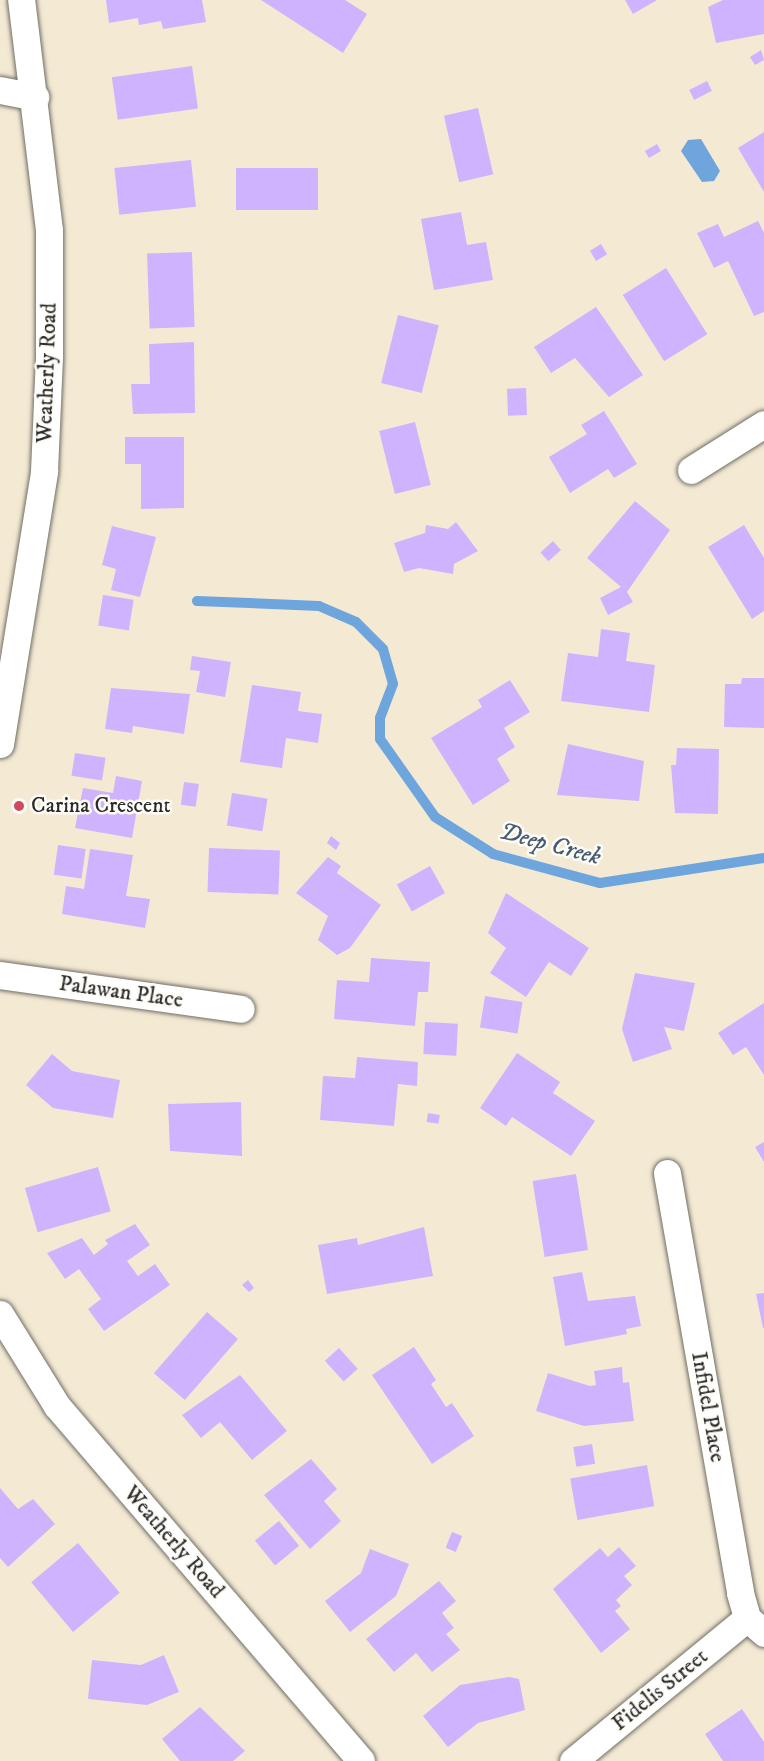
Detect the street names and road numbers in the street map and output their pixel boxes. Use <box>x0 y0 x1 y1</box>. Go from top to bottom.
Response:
street label: Weatherly Road <box>31 302 63 444</box>
street label: Palawan Place <box>57 970 185 1014</box>
street label: Infidel Place <box>685 1350 731 1464</box>
street label: Weatherly Road <box>118 1480 230 1604</box>
street label: Fidelis Street <box>607 1643 713 1737</box>

